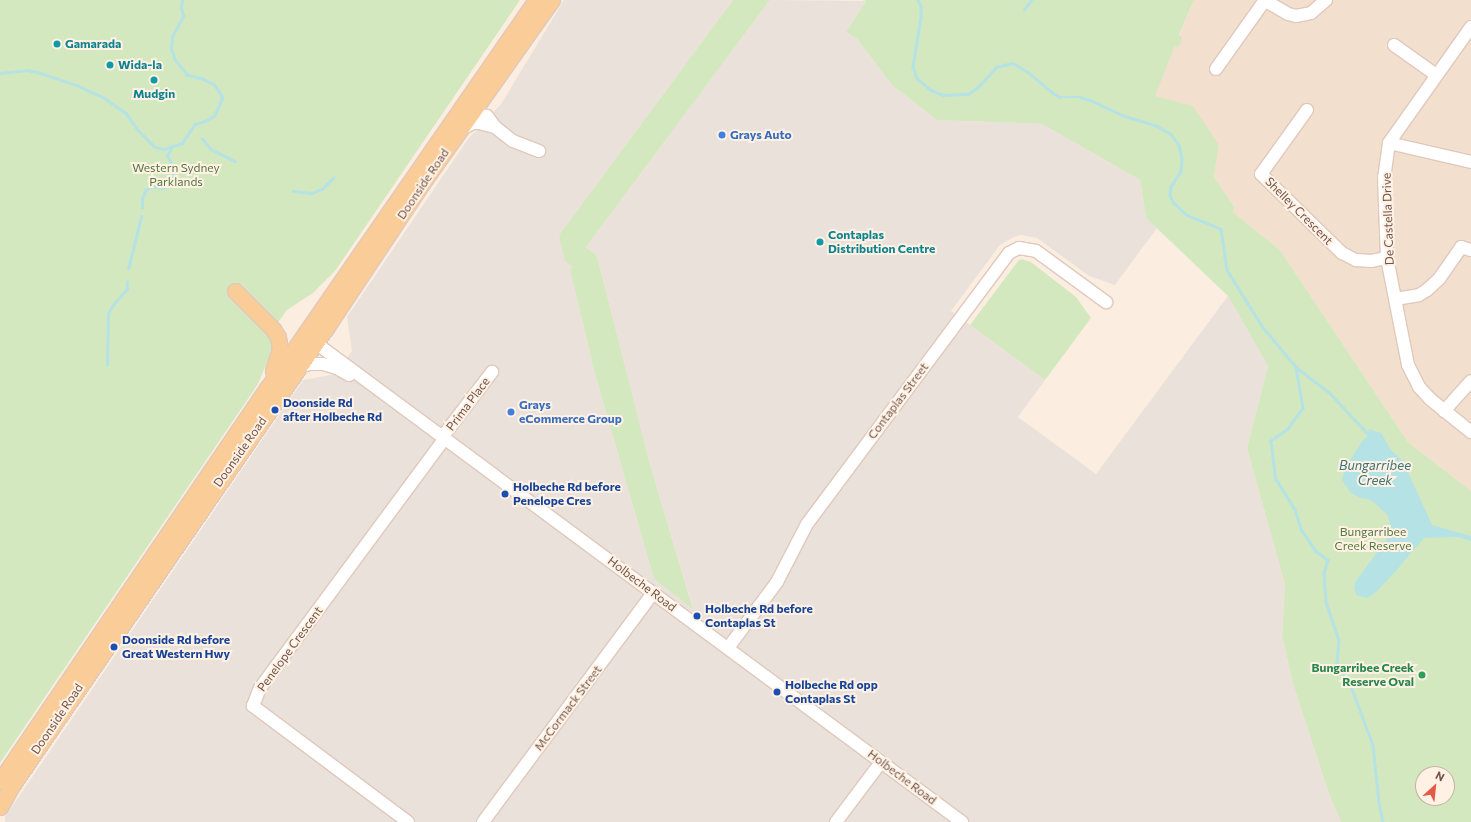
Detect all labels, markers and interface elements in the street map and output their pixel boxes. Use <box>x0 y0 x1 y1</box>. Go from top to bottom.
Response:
place label: Gamarada <box>65 37 121 51</box>
marker: Gamarada <box>52 39 62 49</box>
place label: Wida-la <box>118 58 162 72</box>
marker: Wida-la <box>105 60 115 70</box>
marker: Mudgin <box>149 75 159 85</box>
place label: Mudgin <box>133 87 175 101</box>
place label: Grays Auto <box>730 128 792 142</box>
marker: Grays Auto <box>717 130 727 140</box>
street label: Doonside Road <box>394 146 452 222</box>
park label: Western Sydney Parklands <box>132 161 220 189</box>
street label: De Castella Drive <box>1379 173 1397 265</box>
street label: Shelley Crescent <box>1262 174 1336 248</box>
place label: Contaplas Distribution Centre <box>828 228 935 256</box>
marker: Contaplas Distribution Centre <box>815 237 825 247</box>
street label: Contaplas Street <box>865 360 931 442</box>
street label: Prima Place <box>443 374 493 434</box>
place label: Doonside Rd after Holbeche Rd <box>283 396 382 424</box>
place label: Grays eCommerce Group <box>519 398 622 426</box>
marker: Doonside Rd after Holbeche Rd <box>270 405 280 415</box>
marker: Grays eCommerce Group <box>506 407 516 417</box>
street label: Doonside Road <box>211 414 269 490</box>
water label: Bungarribee Creek <box>1339 458 1411 489</box>
place label: Holbeche Rd before Penelope Cres <box>513 480 621 508</box>
marker: Holbeche Rd before Penelope Cres <box>500 489 510 499</box>
park label: Bungarribee Creek Reserve <box>1334 525 1412 553</box>
street label: Holbeche Road <box>605 554 679 614</box>
place label: Holbeche Rd before Contaplas St <box>705 602 813 630</box>
street label: Penelope Crescent <box>254 604 326 694</box>
marker: Holbeche Rd before Contaplas St <box>692 611 702 621</box>
place label: Doonside Rd before Great Western Hwy <box>122 633 230 661</box>
marker: Doonside Rd before Great Western Hwy <box>109 642 119 652</box>
place label: Bungarribee Creek Reserve Oval <box>1312 661 1414 689</box>
street label: McCormack Street <box>531 663 605 753</box>
marker: Bungarribee Creek Reserve Oval <box>1417 670 1427 680</box>
place label: Holbeche Rd opp Contaplas St <box>785 678 878 706</box>
street label: Doonside Road <box>28 681 86 757</box>
marker: Holbeche Rd opp Contaplas St <box>772 687 782 697</box>
street label: Holbeche Road <box>865 747 939 807</box>
north arrow <box>1415 766 1455 806</box>
text: N <box>1434 768 1447 783</box>

